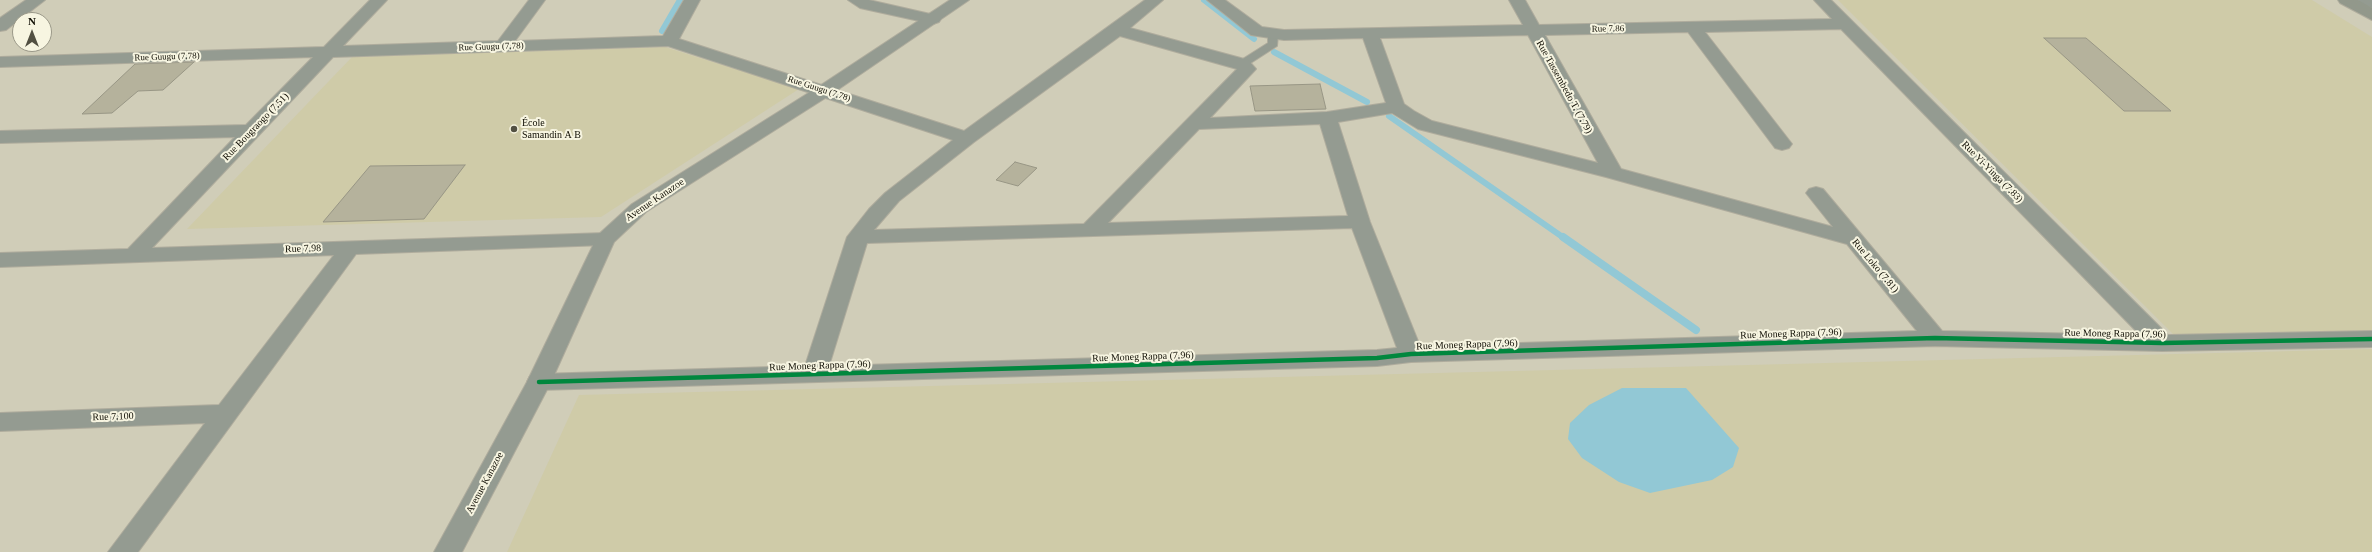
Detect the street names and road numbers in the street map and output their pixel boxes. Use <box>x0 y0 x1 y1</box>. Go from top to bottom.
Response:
street label: Rue 7.86 <box>1592 23 1624 35</box>
street label: Rue Tassembedo T. (7.79) <box>1533 38 1595 136</box>
street label: Rue Guugu (7.78) <box>458 40 524 54</box>
street label: Rue Guugu (7.78) <box>134 50 200 64</box>
street label: Rue Guugu (7.78) <box>786 74 852 104</box>
street label: Rue Bougraogo (7.51) <box>221 91 291 163</box>
street label: Rue Yi-Yinga (7.83) <box>1959 139 2025 205</box>
street label: Avenue Kanazoe <box>624 176 686 224</box>
street label: Rue Loko (7.81) <box>1849 237 1901 295</box>
street label: Rue 7.98 <box>285 242 321 256</box>
street label: Rue Moneg Rappa (7.96) <box>1740 326 1842 342</box>
street label: Rue Moneg Rappa (7.96) <box>2064 327 2166 341</box>
street label: Rue Moneg Rappa (7.96) <box>1416 337 1518 353</box>
street label: Rue Moneg Rappa (7.96) <box>1092 349 1194 365</box>
street label: Rue Moneg Rappa (7.96) <box>769 358 871 374</box>
street label: Rue 7.100 <box>92 410 134 424</box>
street label: Avenue Kanazoe <box>464 450 506 516</box>

